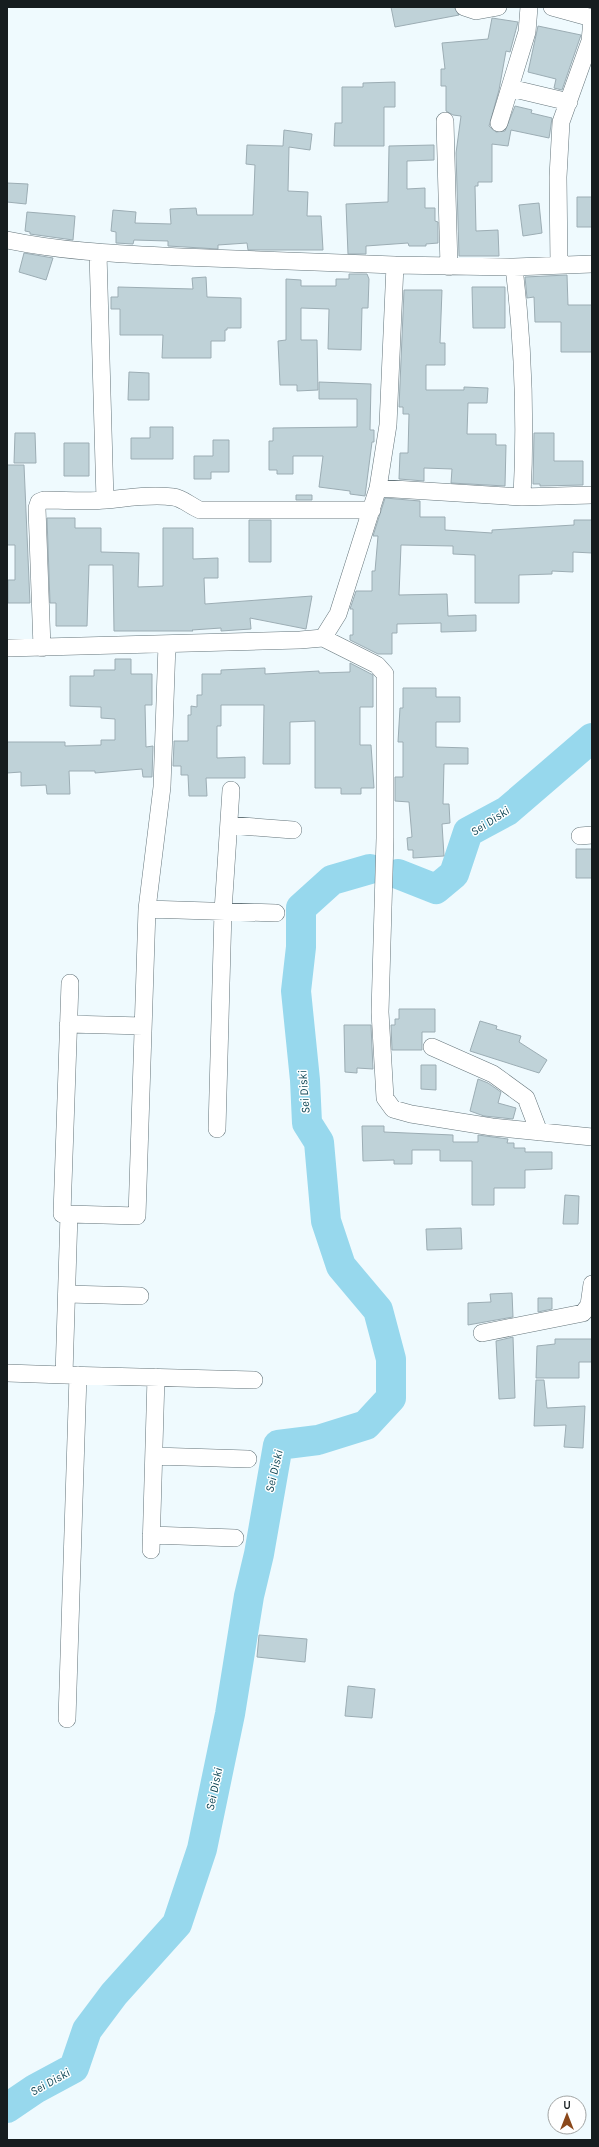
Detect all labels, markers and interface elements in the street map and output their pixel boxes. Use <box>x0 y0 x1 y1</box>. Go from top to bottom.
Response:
water label: Sei Diski <box>468 803 512 839</box>
water label: Sei Diski <box>295 1070 313 1114</box>
water label: Sei Diski <box>262 1448 286 1494</box>
water label: Sei Diski <box>203 1766 225 1812</box>
water label: Sei Diski <box>28 2065 72 2099</box>
north arrow <box>547 2095 587 2135</box>
text: U <box>563 2099 571 2112</box>

